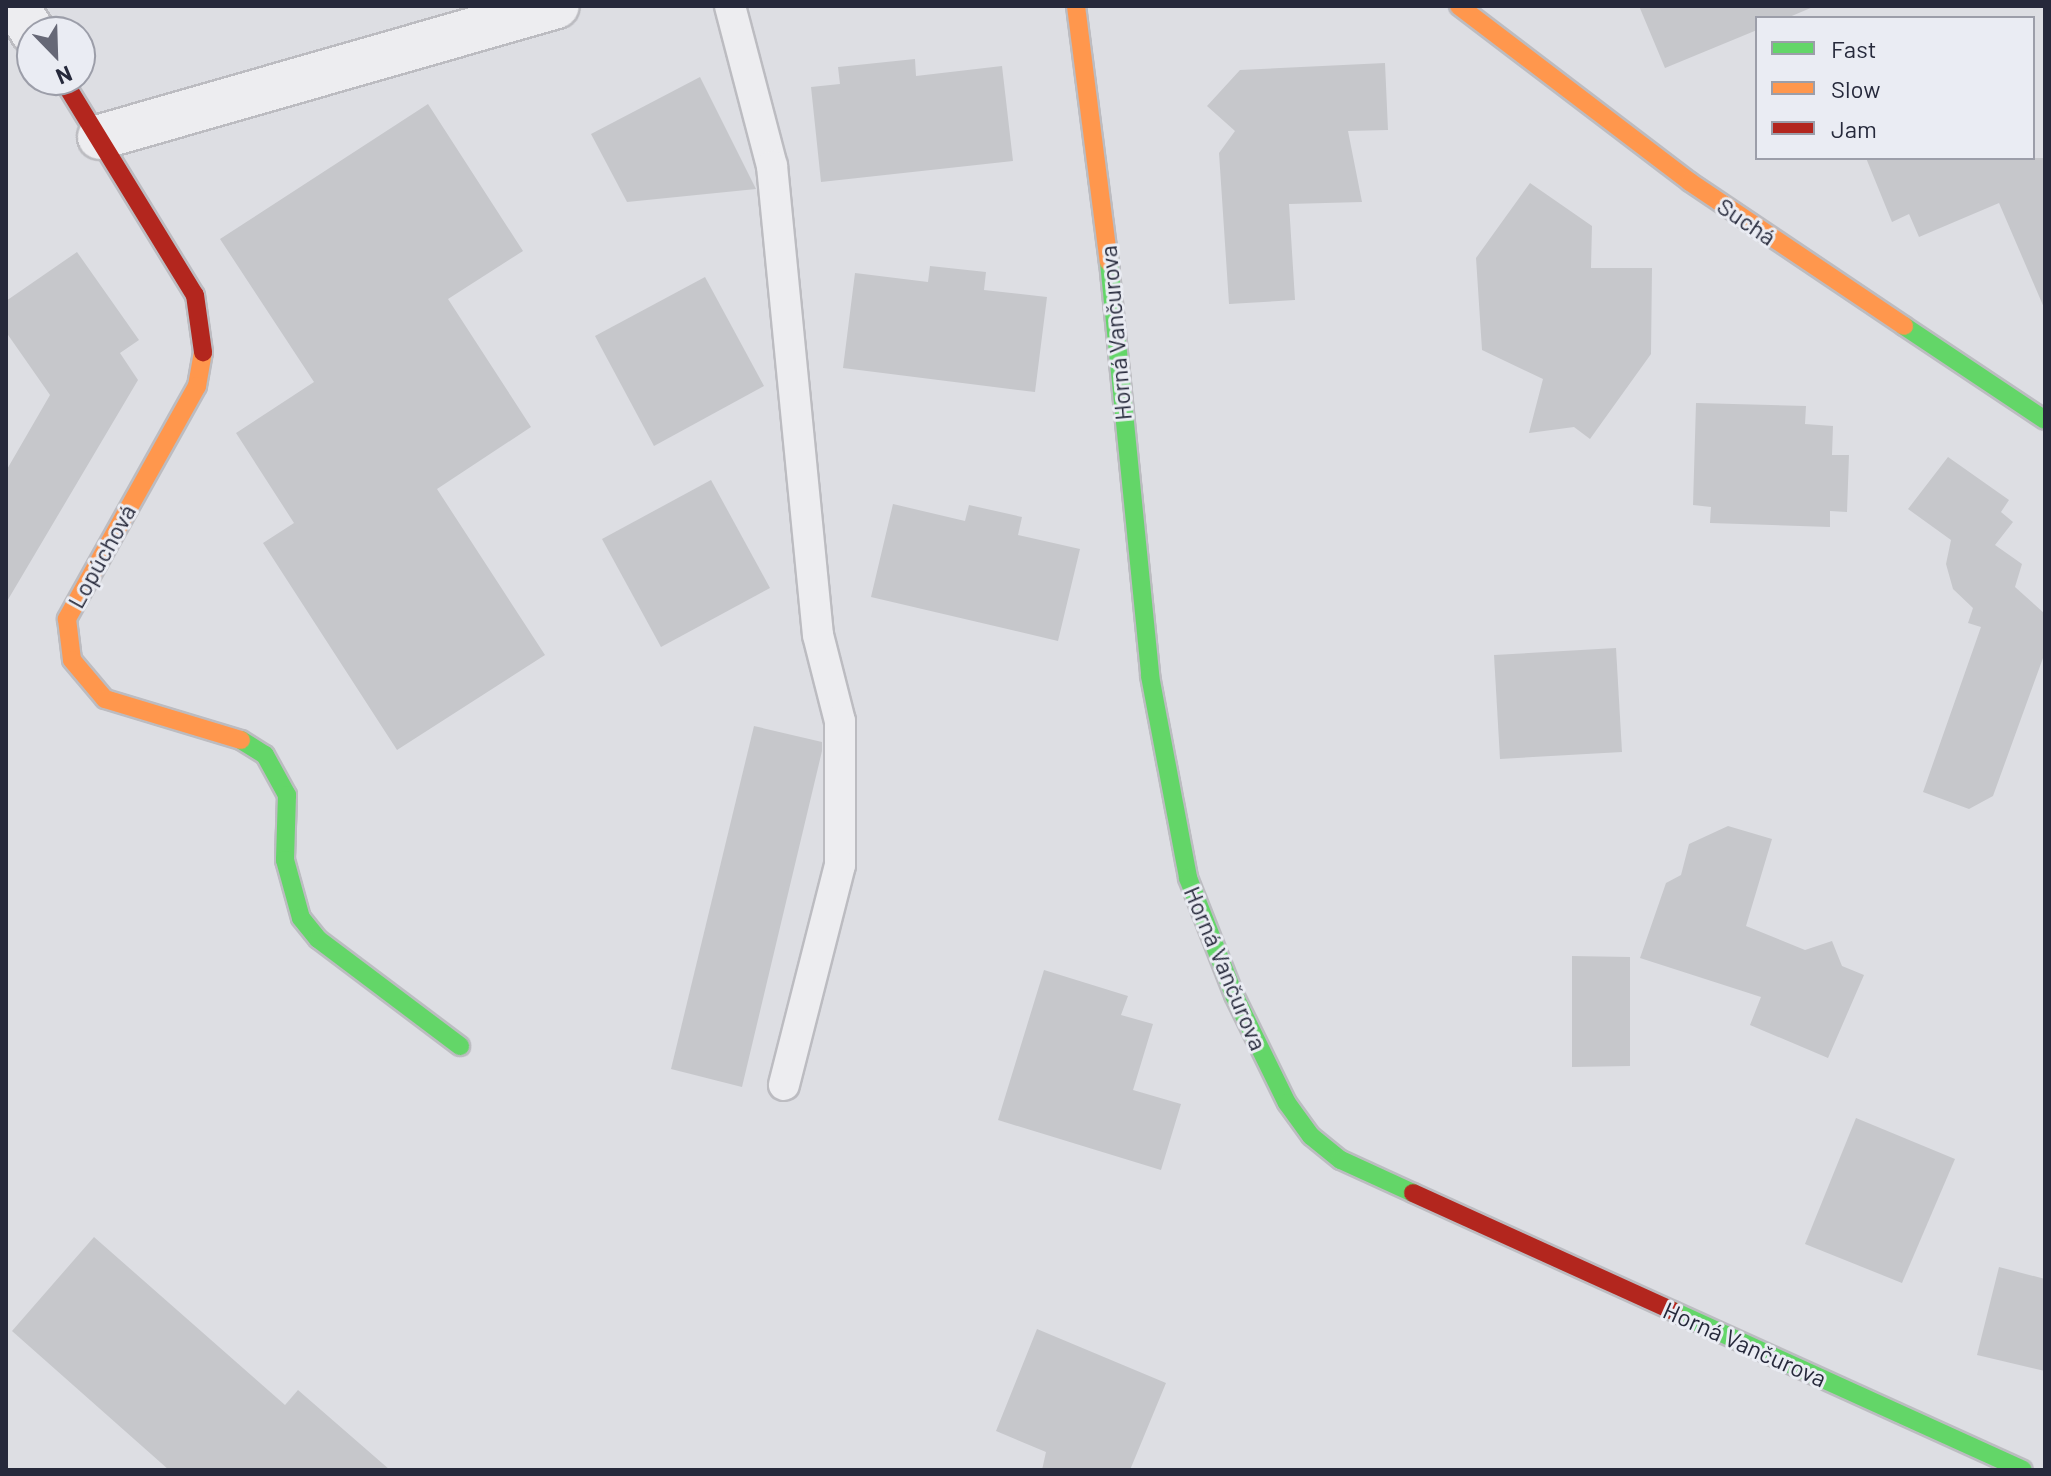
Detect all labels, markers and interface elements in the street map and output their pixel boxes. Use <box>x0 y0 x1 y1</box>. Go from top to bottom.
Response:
north arrow <box>16 16 96 96</box>
legend <box>1755 16 2035 160</box>
text: Fast <box>1831 34 1876 63</box>
text: N <box>53 61 76 91</box>
text: Slow <box>1831 74 1880 103</box>
text: Jam <box>1831 114 1877 143</box>
street label: Suchá <box>1712 191 1782 251</box>
street label: Horná Vančurova <box>1093 244 1137 422</box>
street label: Lopúchová <box>61 499 141 613</box>
street label: Horná Vančurova <box>1178 882 1274 1054</box>
street label: Horná Vančurova <box>1659 1295 1831 1393</box>

